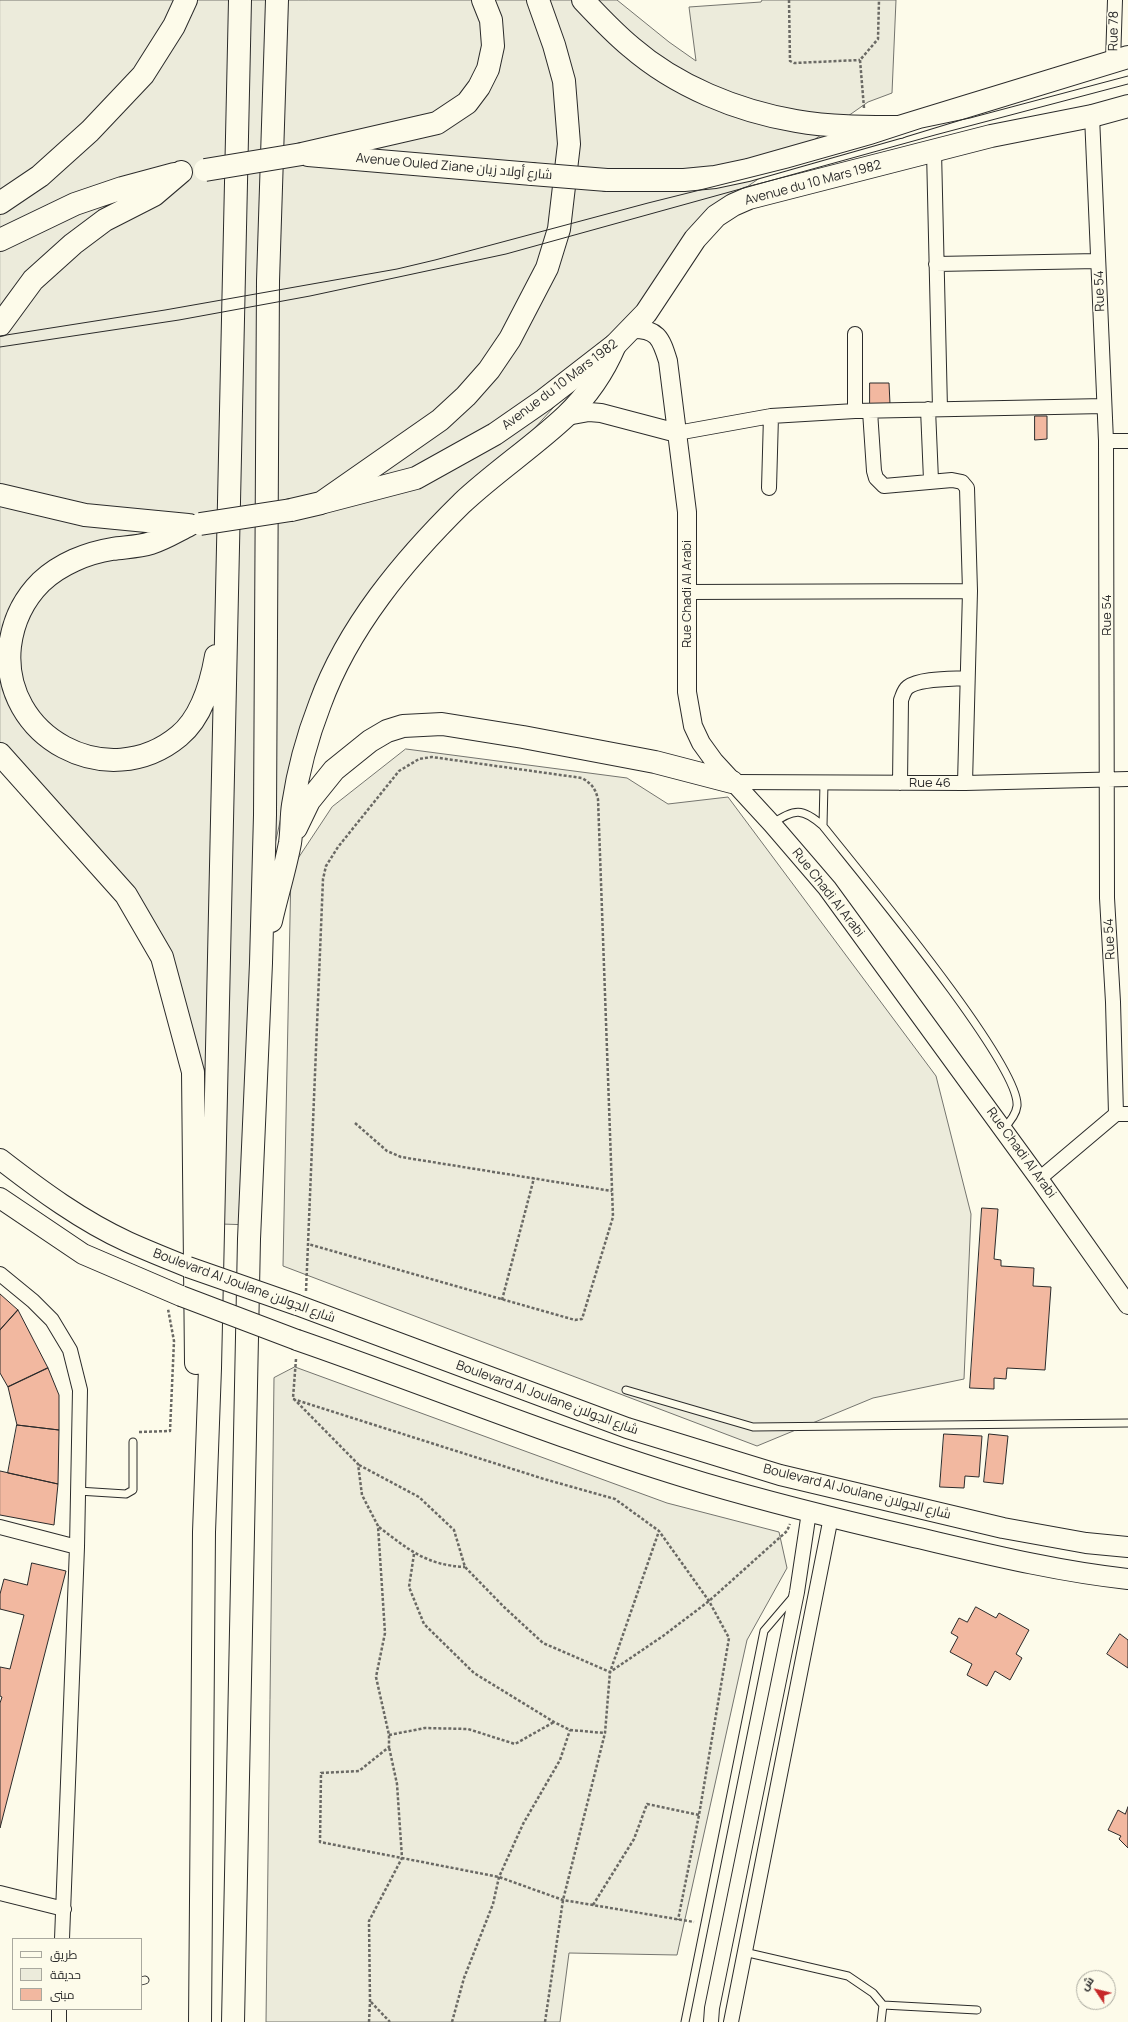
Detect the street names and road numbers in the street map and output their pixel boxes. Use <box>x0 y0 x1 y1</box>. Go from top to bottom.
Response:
street label: Rue 78 <box>1106 11 1122 51</box>
street label: Avenue Ouled Ziane شارع أولاد زيان <box>355 151 553 183</box>
street label: Avenue du 10 Mars 1982 <box>743 157 883 209</box>
street label: Rue 54 <box>1091 270 1109 312</box>
street label: Avenue du 10 Mars 1982 <box>499 336 621 434</box>
street label: Rue Chadi Al Arabi <box>679 540 695 648</box>
street label: Rue 54 <box>1099 594 1115 636</box>
street label: Rue 46 <box>909 775 951 791</box>
street label: Rue Chadi Al Arabi <box>789 846 867 940</box>
street label: Rue 54 <box>1101 918 1119 960</box>
street label: Rue Chadi Al Arabi <box>983 1105 1059 1201</box>
street label: Boulevard Al Joulane شارع الجولان <box>151 1246 337 1326</box>
street label: Boulevard Al Joulane شارع الجولان <box>454 1358 640 1438</box>
street label: Boulevard Al Joulane شارع الجولان <box>762 1461 952 1523</box>

